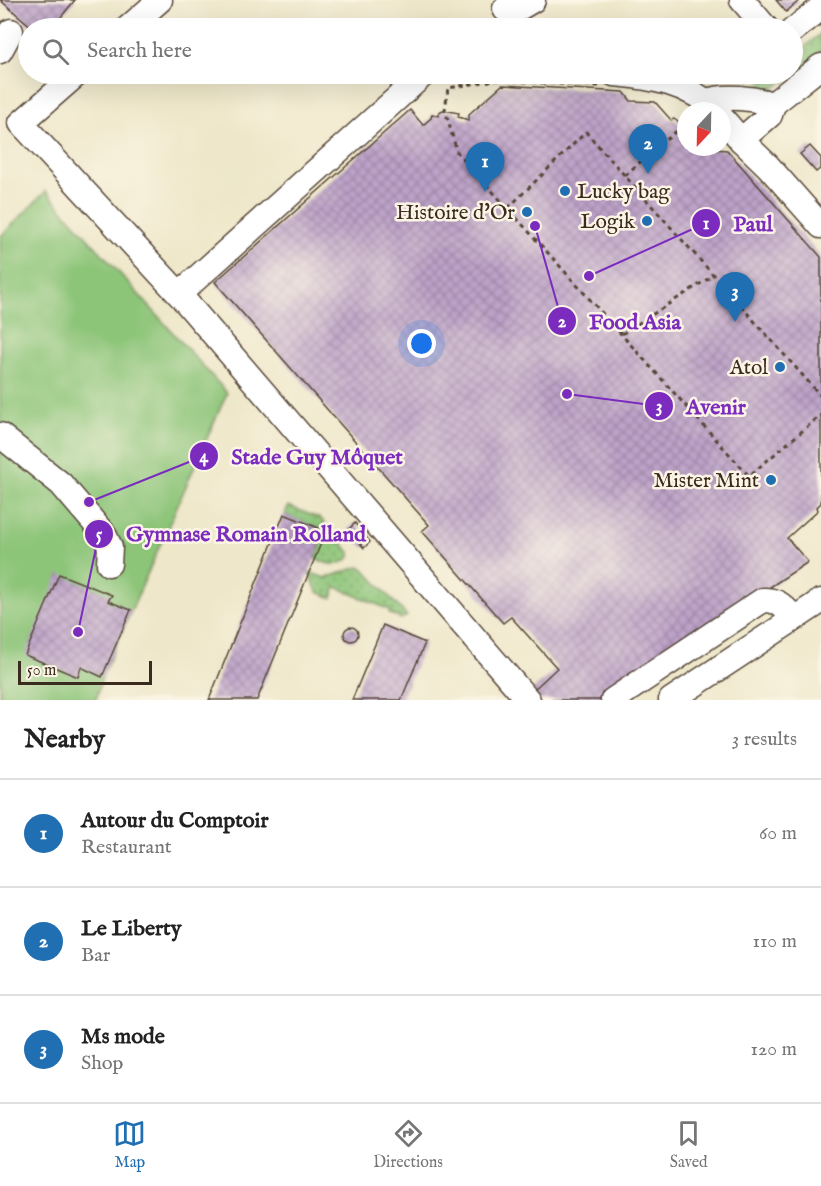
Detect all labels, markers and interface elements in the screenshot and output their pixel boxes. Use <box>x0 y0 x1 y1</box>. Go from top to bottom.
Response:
search box <box>18 18 803 84</box>
icon: search <box>39 35 72 68</box>
text: Search here <box>87 37 192 65</box>
north arrow <box>677 102 731 156</box>
pin: 2 <box>628 124 668 174</box>
pin: 1 <box>466 142 504 192</box>
place label: Lucky bag <box>577 179 670 206</box>
marker: Lucky bag <box>558 184 572 198</box>
place label: Histoire d'Or <box>396 200 515 227</box>
callout: Paul <box>691 203 784 243</box>
marker: Histoire d'Or <box>520 205 534 219</box>
place label: Logik <box>580 209 636 236</box>
text: Paul <box>733 211 774 239</box>
text: 1 <box>703 213 710 236</box>
marker: Logik <box>640 214 654 228</box>
pin: 3 <box>716 272 754 322</box>
callout: Food Asia <box>547 301 693 341</box>
text: Food Asia <box>589 309 681 337</box>
text: 2 <box>558 311 567 334</box>
your location <box>407 329 436 358</box>
place label: Atol <box>729 355 768 382</box>
marker: Atol <box>773 360 787 374</box>
callout: Avenir <box>644 386 758 426</box>
text: Avenir <box>685 394 747 422</box>
text: 3 <box>656 396 662 419</box>
callout: Stade Guy Môquet <box>189 436 414 476</box>
text: Stade Guy Môquet <box>231 444 403 472</box>
text: 4 <box>200 446 210 469</box>
place label: Mister Mint <box>653 468 759 495</box>
marker: Mister Mint <box>764 473 778 487</box>
callout: Gymnase Romain Rolland <box>84 514 378 554</box>
text: Gymnase Romain Rolland <box>126 521 367 549</box>
text: 5 <box>96 524 103 547</box>
scale bar <box>18 658 152 686</box>
text: 50 m <box>27 661 56 681</box>
text: Nearby <box>24 723 105 756</box>
text: 3 results <box>732 727 797 752</box>
text: Autour du Comptoir <box>81 807 269 835</box>
text: 1 <box>40 821 47 846</box>
text: 60 m <box>759 821 797 846</box>
text: Restaurant <box>81 835 172 860</box>
text: Le Liberty <box>81 915 181 943</box>
text: 2 <box>39 929 48 954</box>
text: 110 m <box>753 929 797 954</box>
text: Bar <box>81 943 110 968</box>
text: Ms mode <box>81 1023 165 1051</box>
text: 3 <box>40 1037 47 1062</box>
text: 120 m <box>751 1037 797 1062</box>
text: Shop <box>81 1051 123 1076</box>
tab: Map <box>113 1117 146 1173</box>
tab: Directions <box>373 1117 443 1173</box>
tab: Saved <box>670 1117 708 1173</box>

